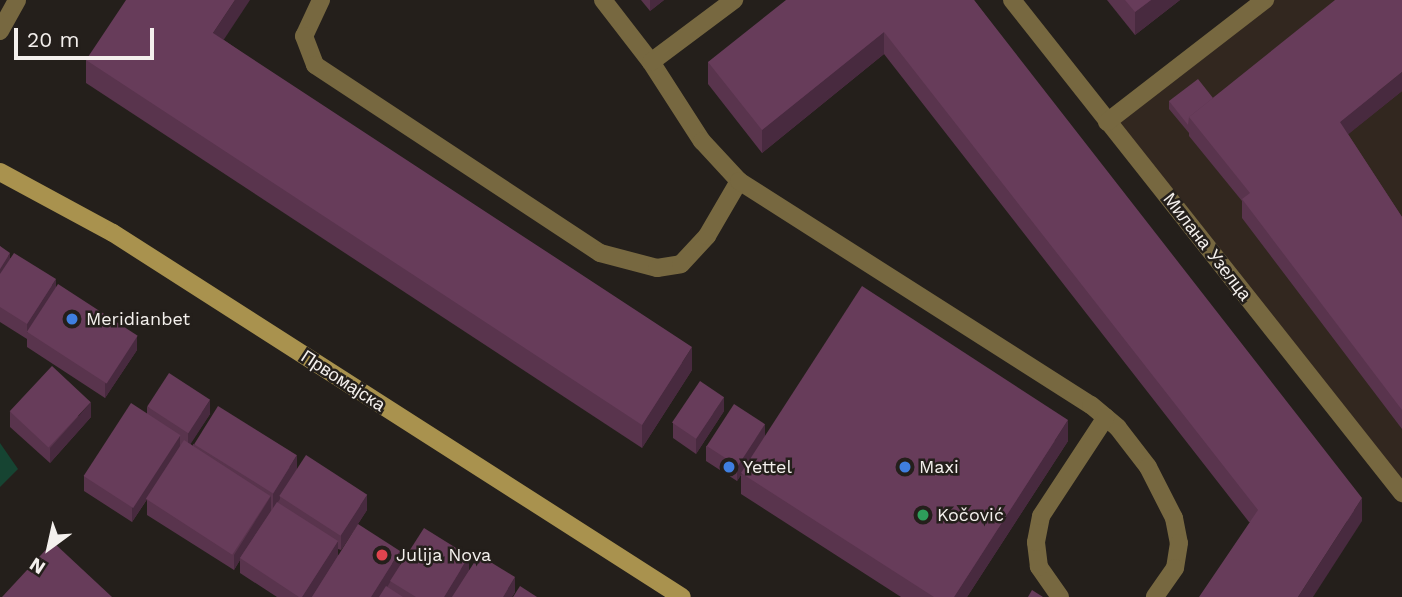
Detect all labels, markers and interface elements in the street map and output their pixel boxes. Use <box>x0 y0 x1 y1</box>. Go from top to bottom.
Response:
scale bar <box>18 14 158 58</box>
text: 20 m <box>27 27 79 52</box>
street label: Милана Узелца <box>1158 189 1256 305</box>
place label: Meridianbet <box>86 308 190 330</box>
marker: Meridianbet <box>64 311 80 327</box>
street label: Првомајска <box>297 346 389 416</box>
place label: Yettel <box>743 456 792 478</box>
place label: Maxi <box>919 456 959 478</box>
marker: Yettel <box>721 459 737 475</box>
marker: Maxi <box>897 459 913 475</box>
place label: Kočović <box>937 504 1004 526</box>
marker: Kočović <box>915 507 931 523</box>
north arrow <box>14 513 84 583</box>
place label: Julija Nova <box>396 544 492 566</box>
marker: Julija Nova <box>374 547 390 563</box>
text: N <box>25 553 49 580</box>

